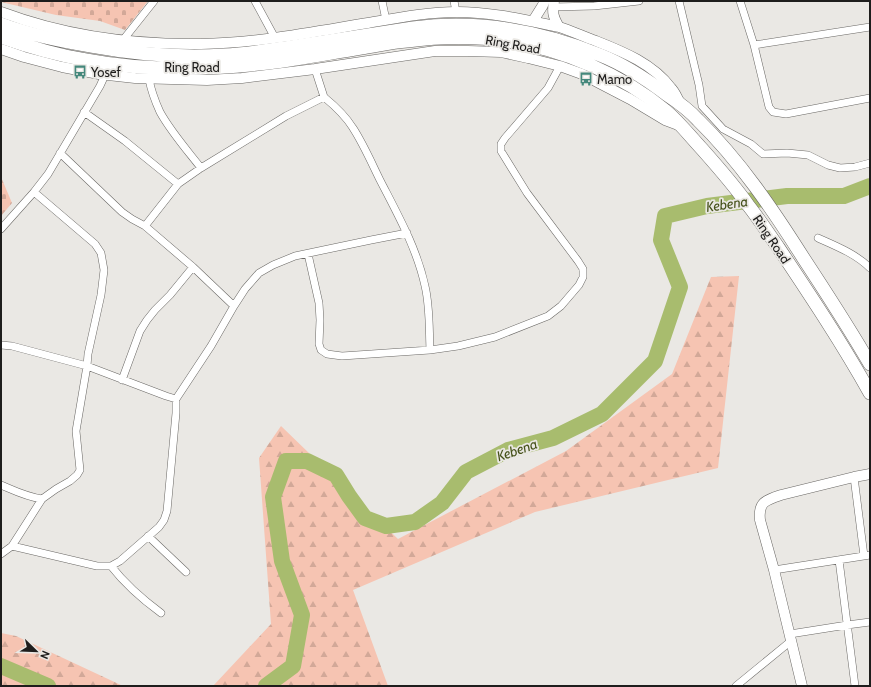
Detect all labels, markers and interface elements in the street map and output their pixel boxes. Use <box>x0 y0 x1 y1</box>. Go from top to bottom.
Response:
street label: Ring Road <box>484 31 542 57</box>
street label: Ring Road <box>164 59 220 75</box>
bus stop icon: Yosef <box>72 64 88 80</box>
place label: Yosef <box>90 64 121 80</box>
bus stop icon: Mamo <box>578 71 594 87</box>
place label: Mamo <box>597 71 632 87</box>
water label: Kebena <box>705 192 749 216</box>
street label: Ring Road <box>750 212 794 266</box>
water label: Kebena <box>494 435 540 465</box>
north arrow <box>16 631 56 671</box>
text: N <box>37 649 53 661</box>

